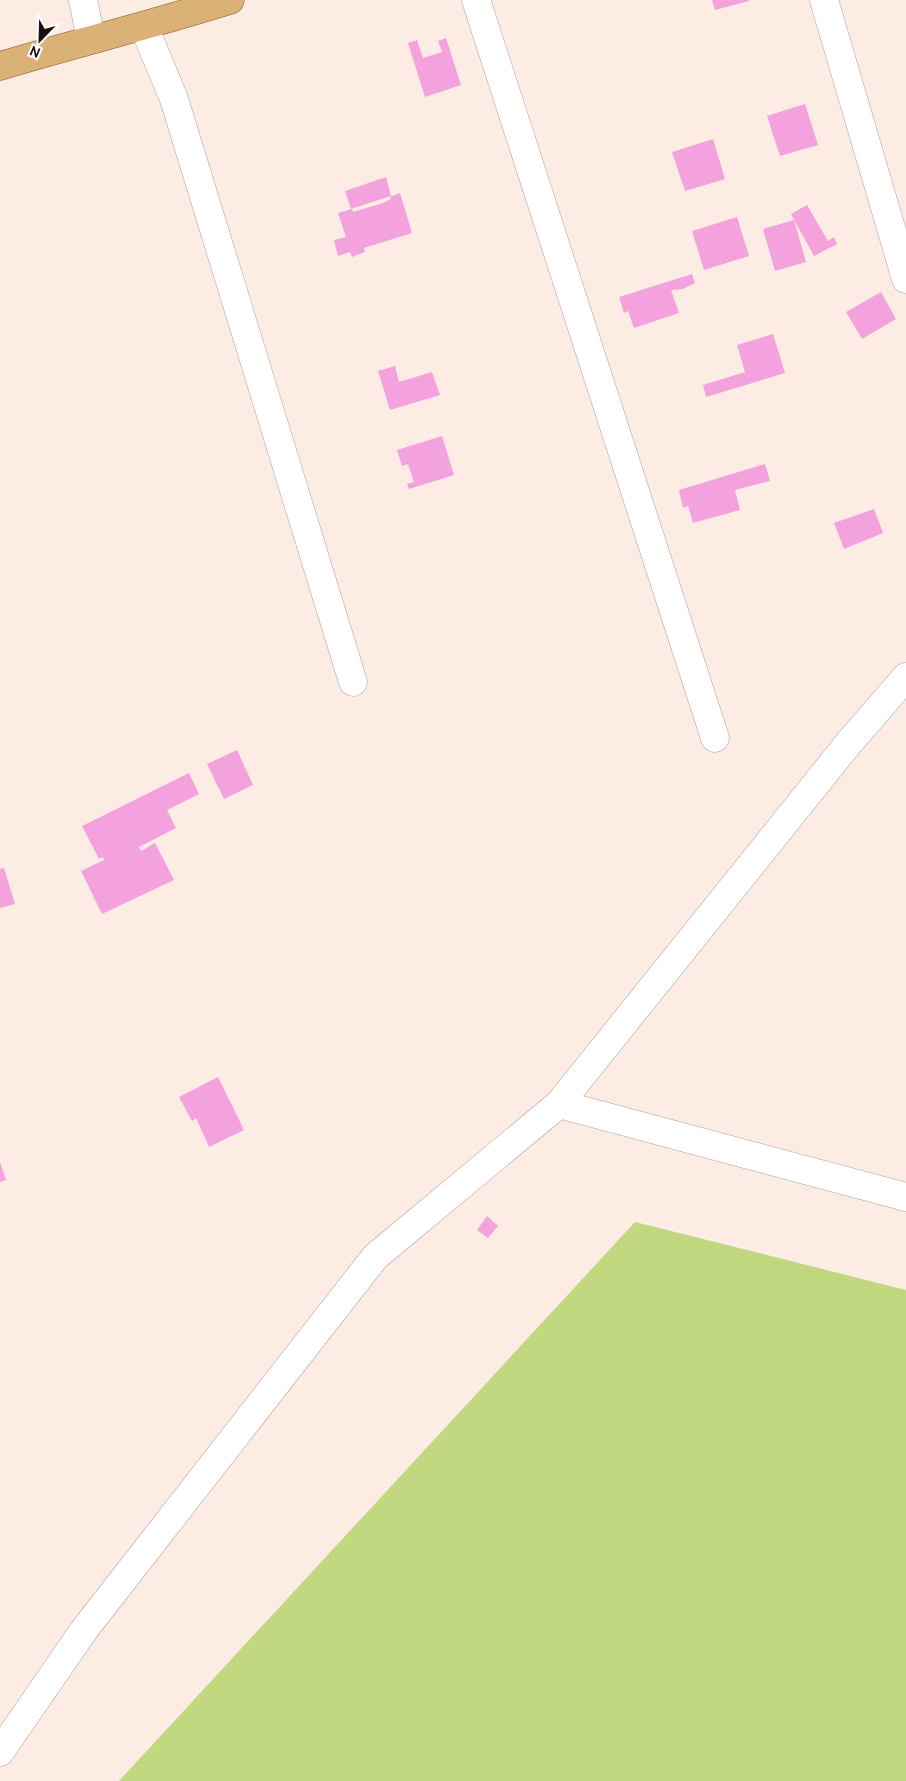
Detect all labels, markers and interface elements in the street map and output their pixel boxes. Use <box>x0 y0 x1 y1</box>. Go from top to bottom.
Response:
north arrow <box>15 15 65 65</box>
text: N <box>27 42 43 62</box>

